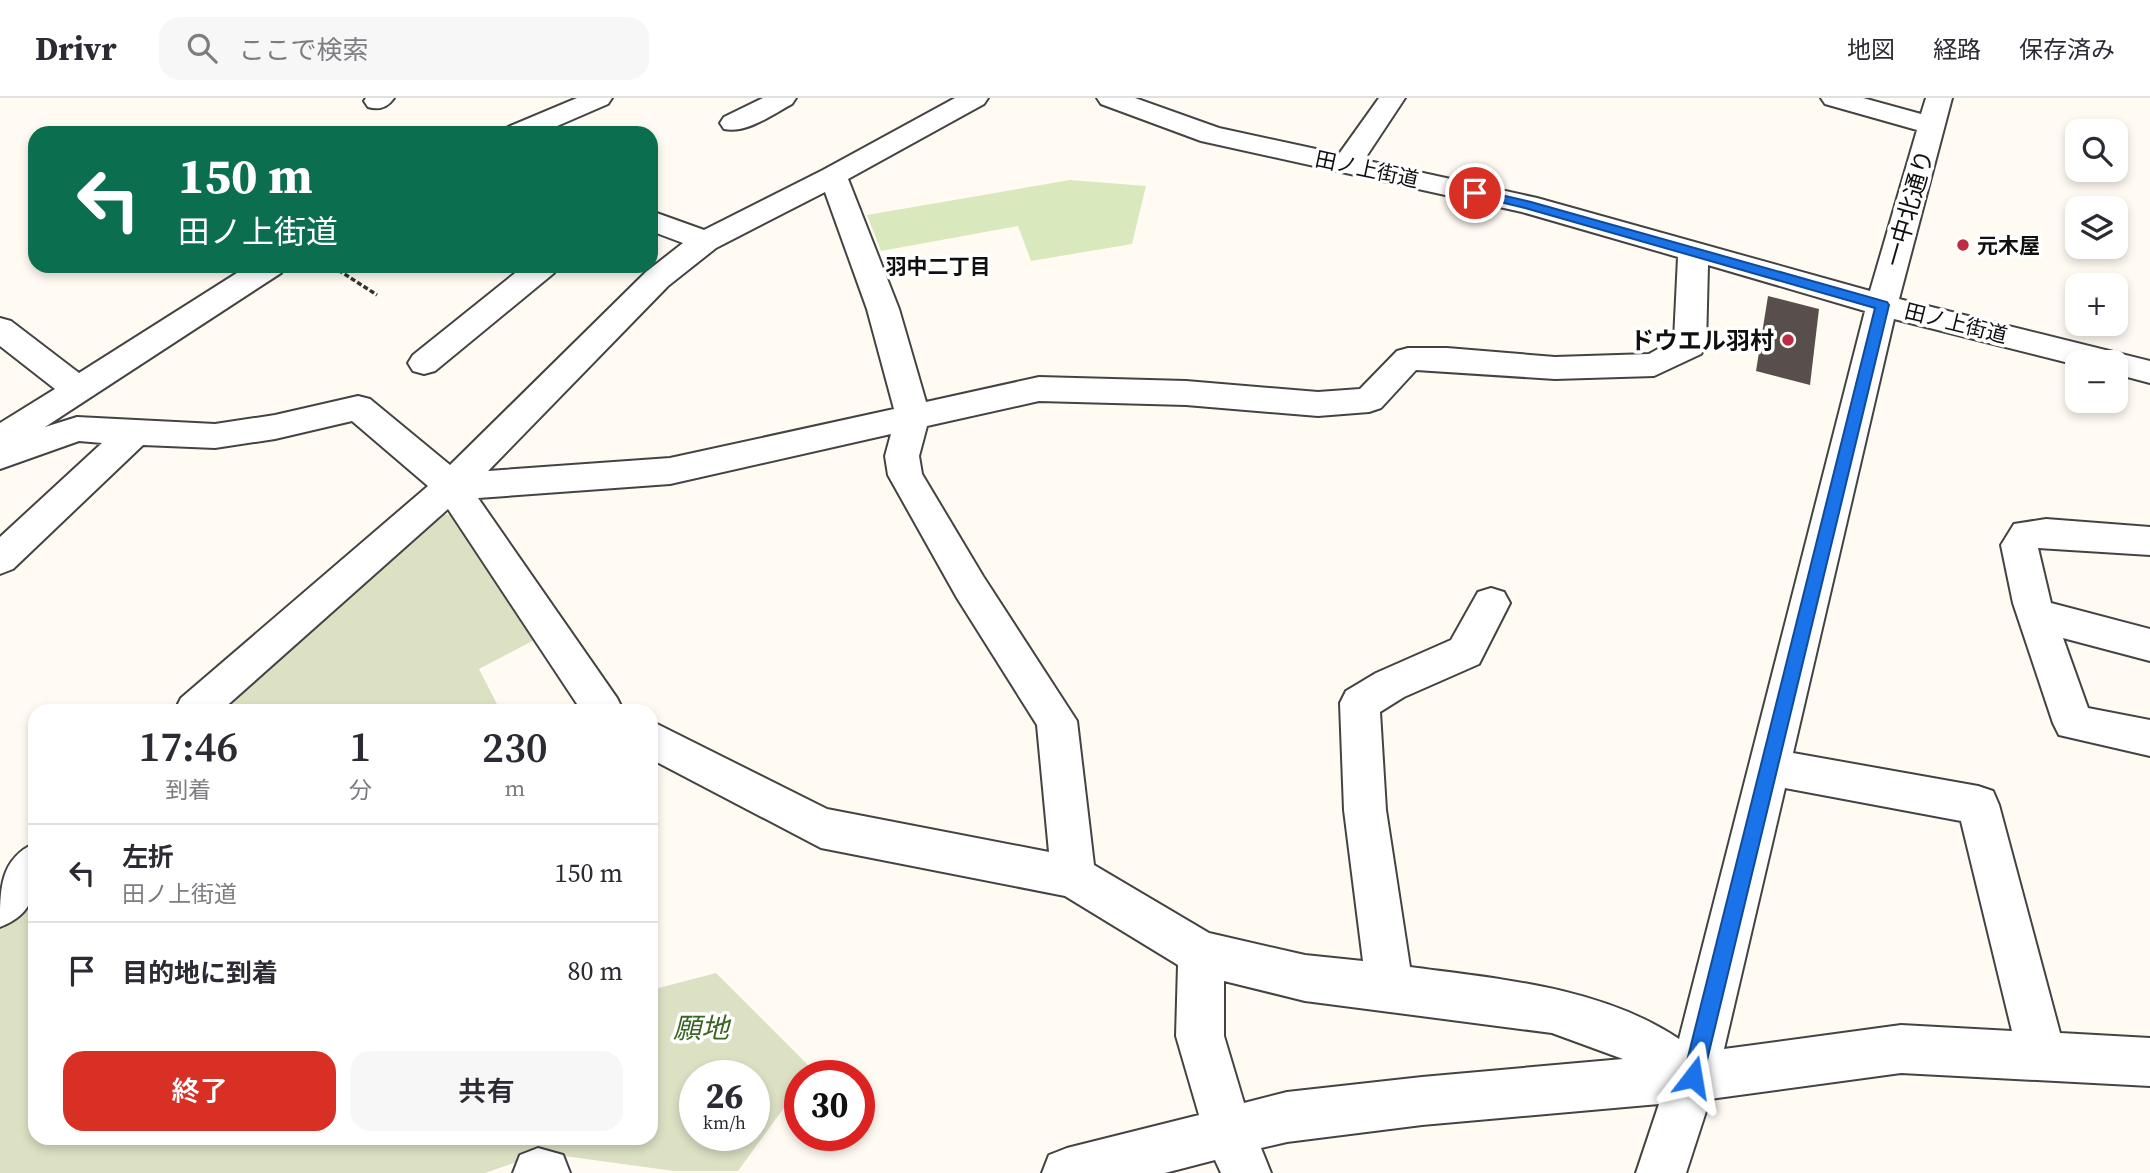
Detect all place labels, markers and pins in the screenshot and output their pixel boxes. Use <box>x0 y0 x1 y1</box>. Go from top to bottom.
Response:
pin <box>1445 163 1505 223</box>
place label: 元木屋 <box>1977 231 2040 260</box>
marker: 元木屋 <box>1955 237 1971 253</box>
place label: ドウエル羽村 <box>1630 324 1774 357</box>
marker: ドウエル羽村 <box>1780 332 1796 348</box>

